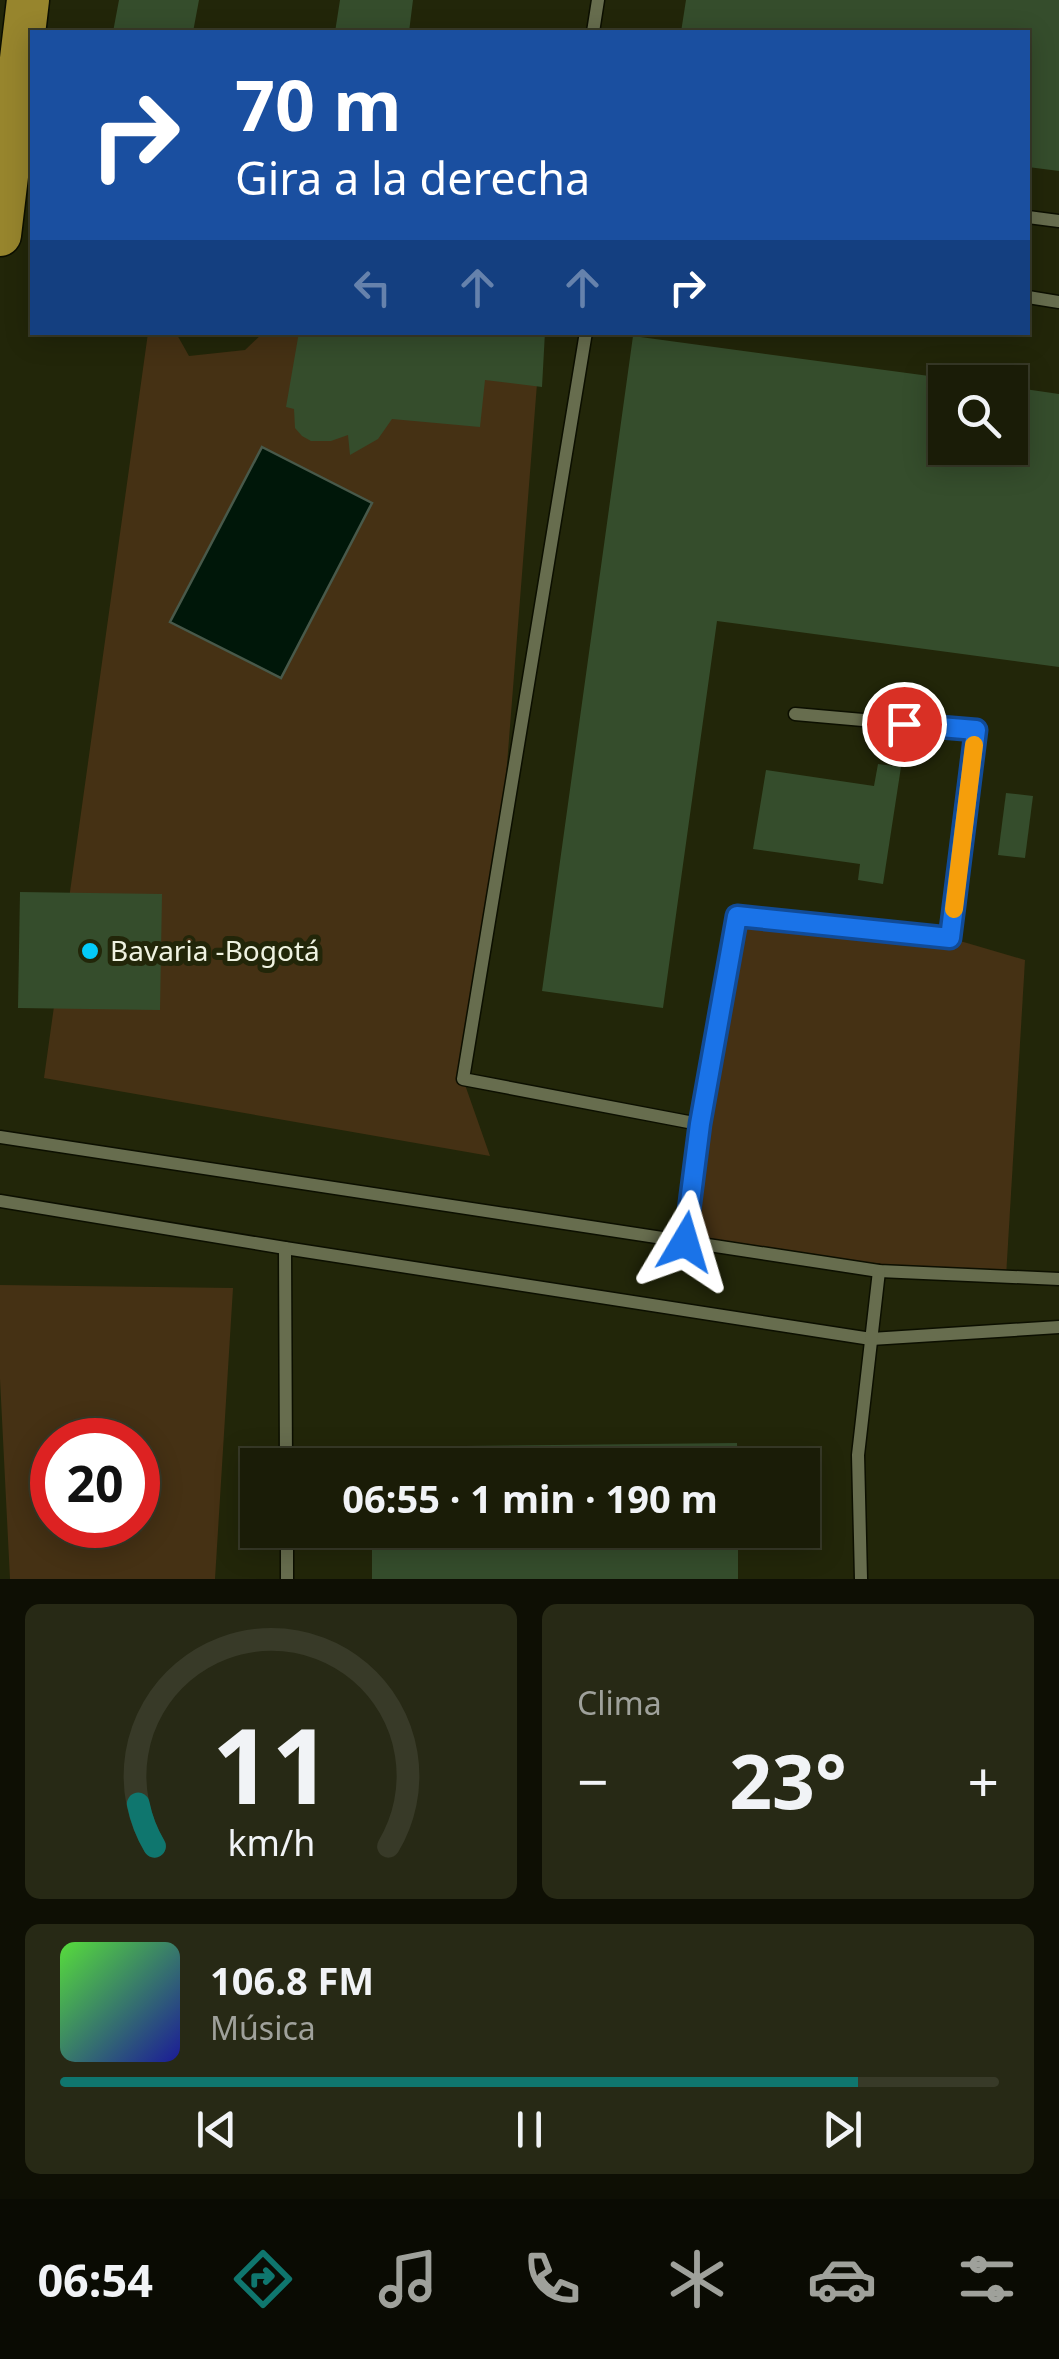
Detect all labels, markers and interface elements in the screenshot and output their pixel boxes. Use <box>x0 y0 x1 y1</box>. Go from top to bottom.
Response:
text: 70 m <box>235 56 402 152</box>
icon: right <box>70 70 200 200</box>
text: Gira a la derecha <box>235 147 590 208</box>
icon: left <box>345 260 400 315</box>
icon: ahead <box>450 260 505 315</box>
icon: ahead <box>555 260 610 315</box>
icon: right <box>660 260 715 315</box>
map controls <box>928 365 1028 465</box>
button: search <box>928 365 1028 465</box>
pin <box>862 682 947 767</box>
icon: arrive <box>877 697 932 752</box>
place label: Bavaria -Bogotá <box>110 931 320 969</box>
marker: Bavaria -Bogotá <box>79 940 101 962</box>
position arrow <box>633 1190 737 1294</box>
speed limit sign: 20 <box>30 1418 160 1548</box>
text: 06:55 · 1 min · 190 m <box>342 1472 718 1524</box>
text: Clima <box>577 1681 662 1724</box>
text: 11 <box>212 1693 330 1834</box>
text: 23° <box>729 1729 847 1831</box>
text: − <box>577 1743 608 1818</box>
text: + <box>968 1743 999 1818</box>
text: km/h <box>227 1818 315 1866</box>
text: 106.8 FM <box>210 1954 374 2006</box>
text: Música <box>210 2006 316 2049</box>
icon: previous <box>189 2102 244 2157</box>
icon: pause <box>502 2102 557 2157</box>
icon: next <box>815 2102 870 2157</box>
icon: directions <box>228 2244 298 2314</box>
icon: music <box>373 2244 443 2314</box>
icon: phone <box>517 2244 587 2314</box>
icon: climate <box>662 2244 732 2314</box>
icon: car <box>807 2244 877 2314</box>
icon: filters <box>952 2244 1022 2314</box>
text: 06:54 <box>37 2249 153 2310</box>

